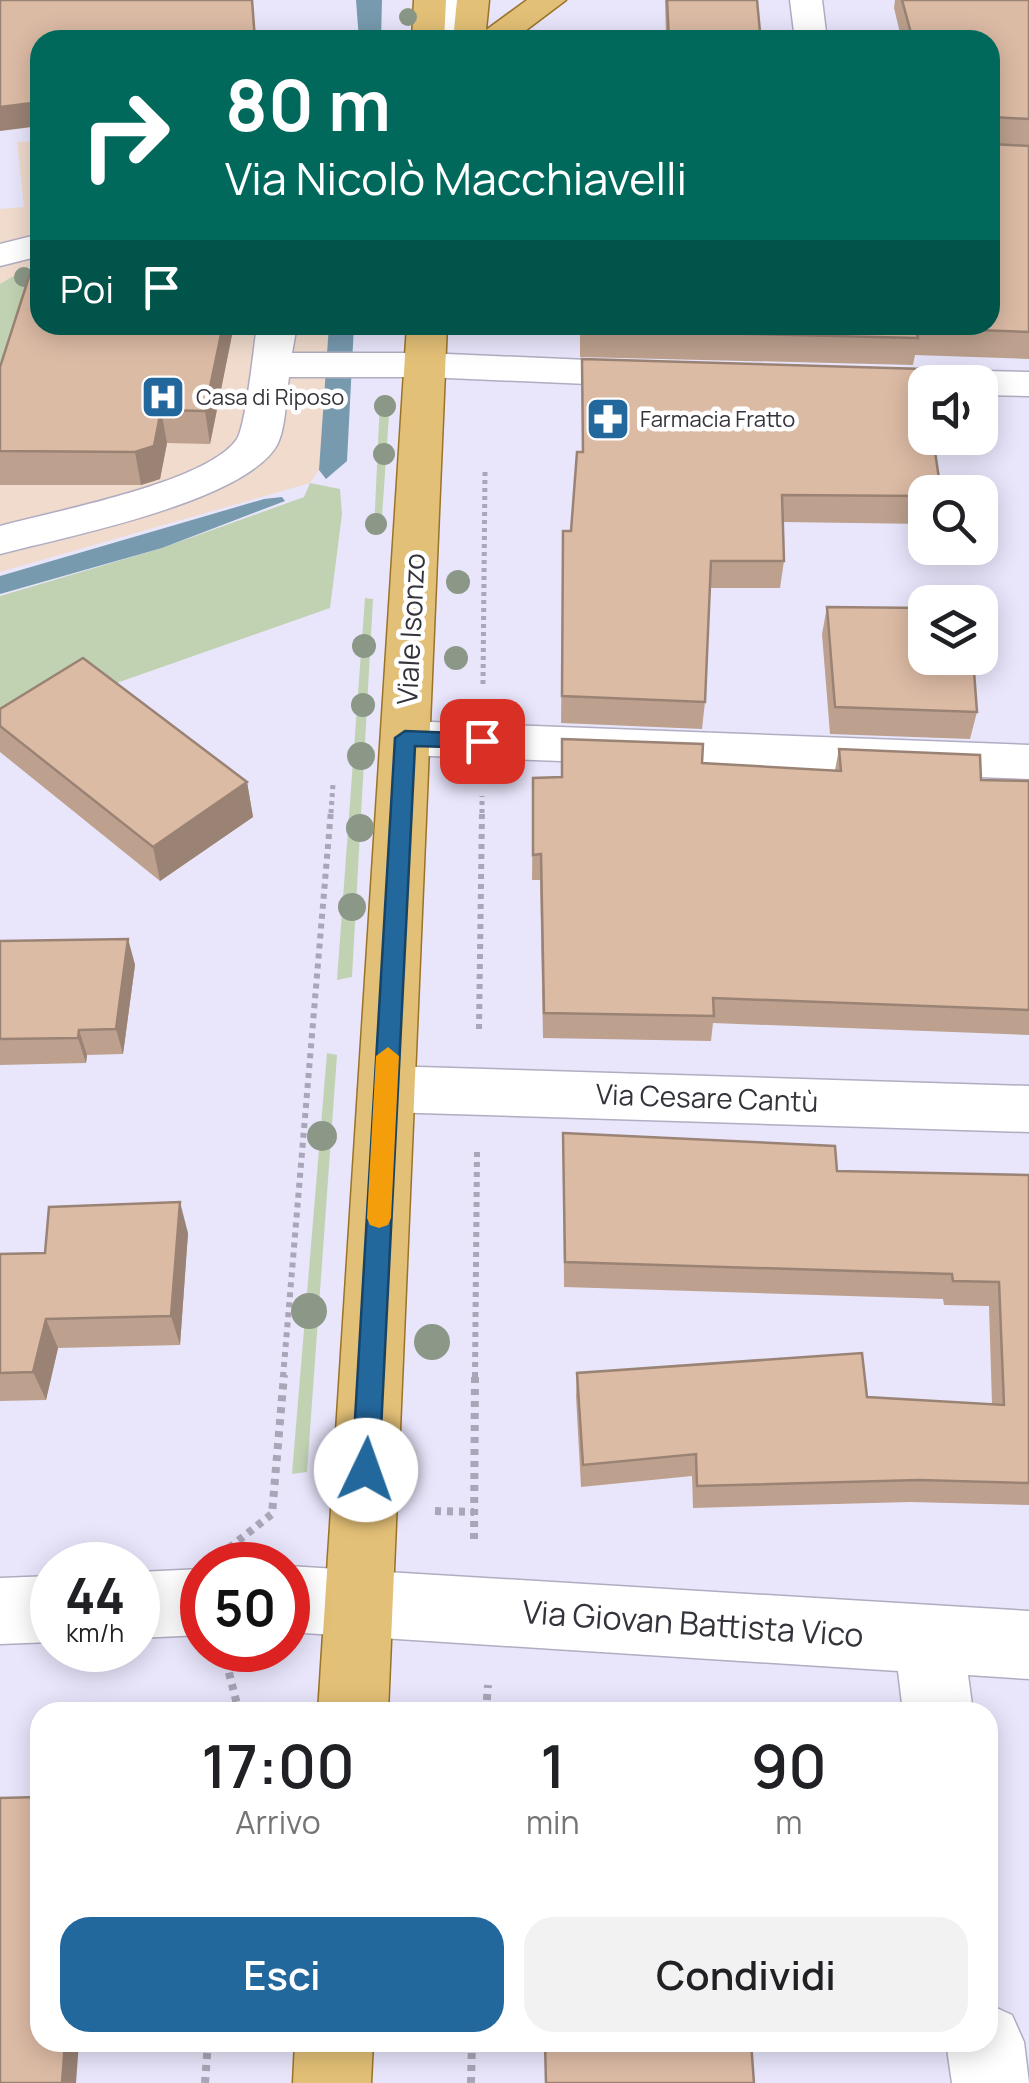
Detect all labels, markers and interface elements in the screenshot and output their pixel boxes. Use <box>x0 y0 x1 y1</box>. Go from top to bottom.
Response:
text: 80 m <box>225 56 391 152</box>
icon: right <box>60 70 190 200</box>
text: Via Nicolò Macchiavelli <box>225 147 687 209</box>
icon: arrive <box>134 260 189 315</box>
text: Poi <box>60 262 114 314</box>
map controls <box>908 365 998 675</box>
button: sound <box>908 365 998 455</box>
hospital icon: Casa di Riposo <box>140 374 186 420</box>
place label: Casa di Riposo <box>196 382 344 412</box>
pharmacy icon: Farmacia Fratto <box>585 396 631 442</box>
place label: Farmacia Fratto <box>640 404 795 434</box>
button: search <box>908 475 998 565</box>
street label: Viale Isonzo <box>387 552 433 706</box>
button: layers <box>908 585 998 675</box>
pin <box>440 699 525 784</box>
icon: arrive <box>455 714 510 769</box>
street label: Via Cesare Cantù <box>595 1074 819 1120</box>
position arrow <box>314 1418 418 1522</box>
speed limit sign: 50 <box>180 1542 310 1672</box>
text: 44 <box>65 1561 125 1629</box>
street label: Via Giovan Battista Vico <box>521 1589 865 1657</box>
text: km/h <box>66 1615 124 1650</box>
text: 17:00 <box>201 1724 355 1806</box>
text: 1 <box>540 1724 565 1806</box>
text: 90 <box>751 1724 827 1806</box>
text: Arrivo <box>235 1800 321 1844</box>
text: min <box>526 1800 580 1844</box>
text: m <box>775 1800 802 1844</box>
button: Esci <box>60 1917 504 2032</box>
button: Condividi <box>524 1917 968 2032</box>

